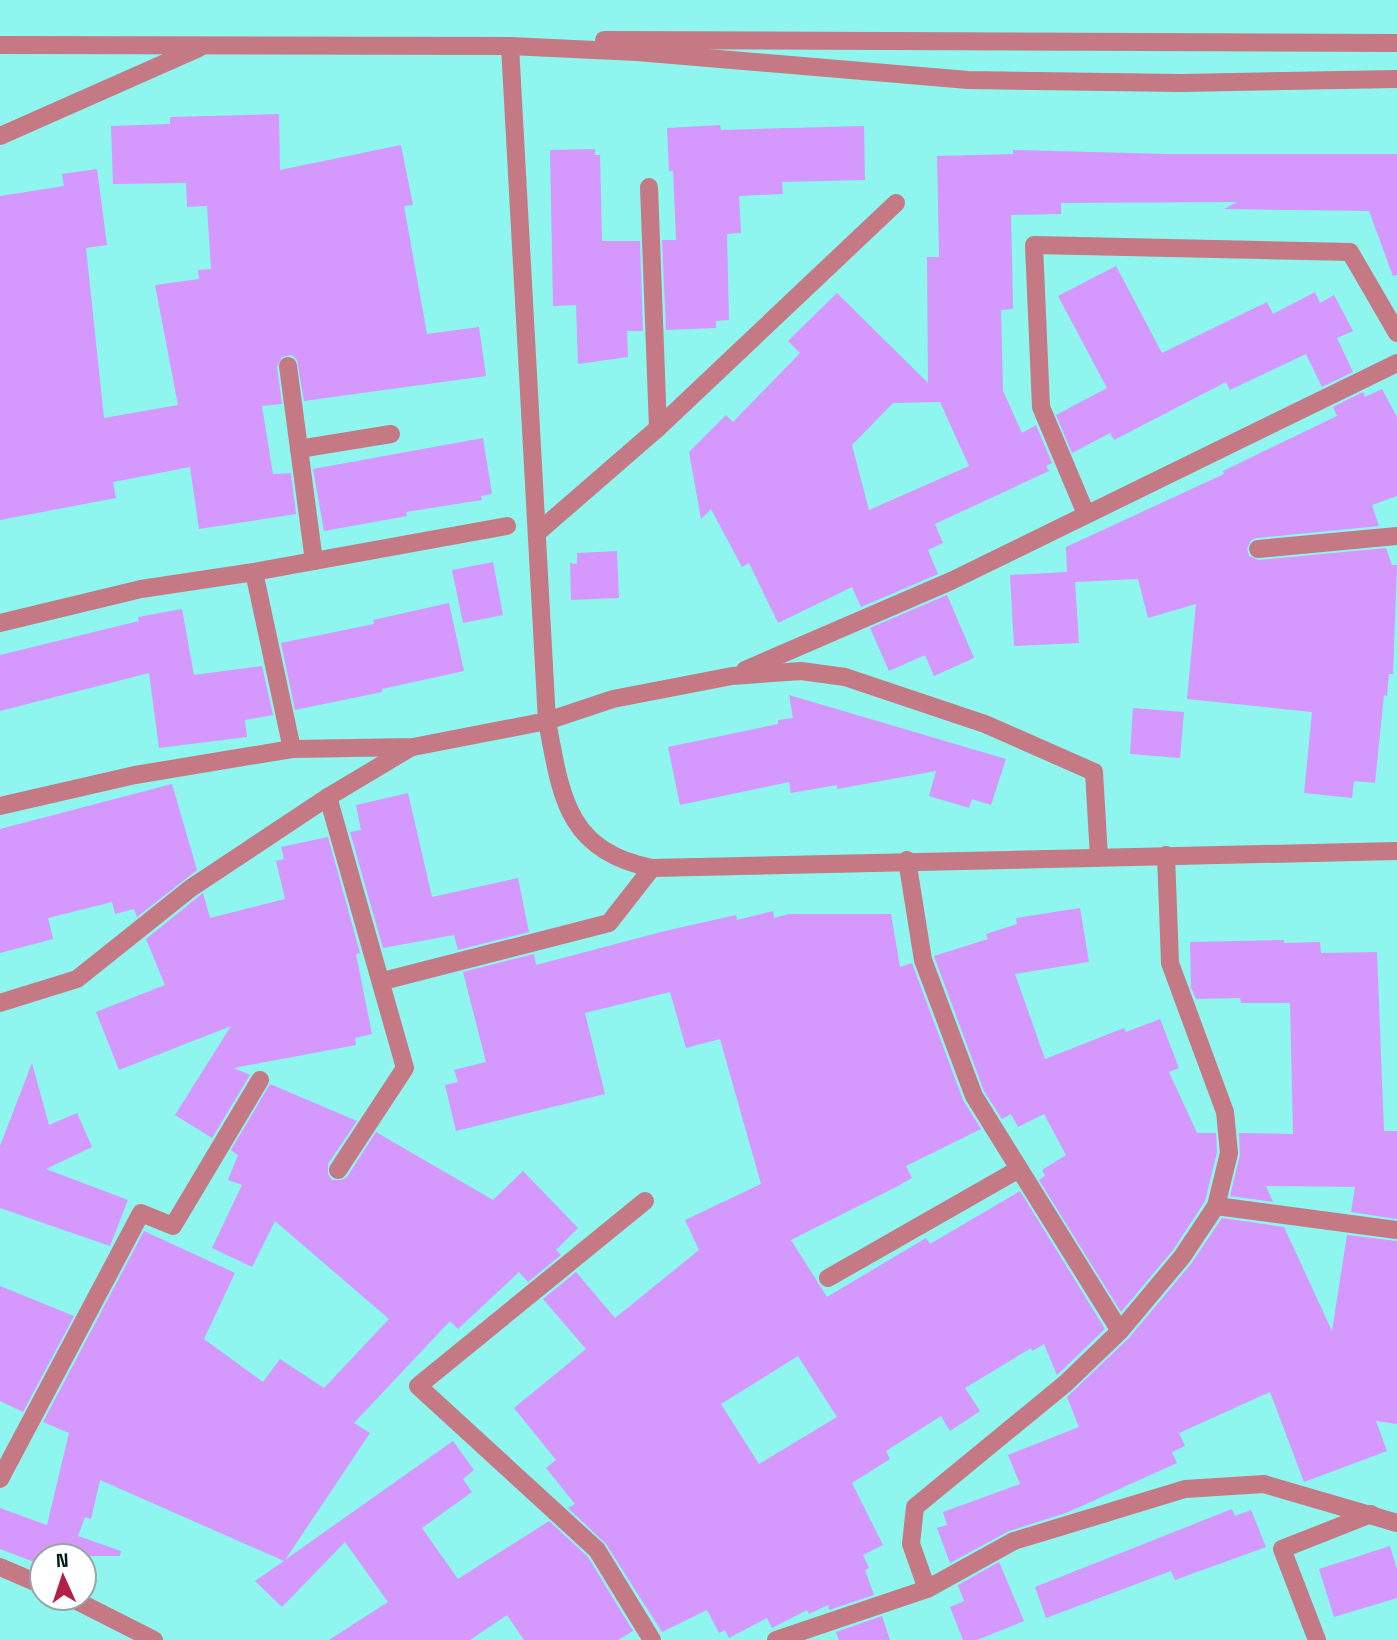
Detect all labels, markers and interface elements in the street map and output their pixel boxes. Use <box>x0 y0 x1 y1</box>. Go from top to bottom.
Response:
north arrow <box>28 1542 98 1612</box>
text: N <box>55 1548 69 1573</box>

